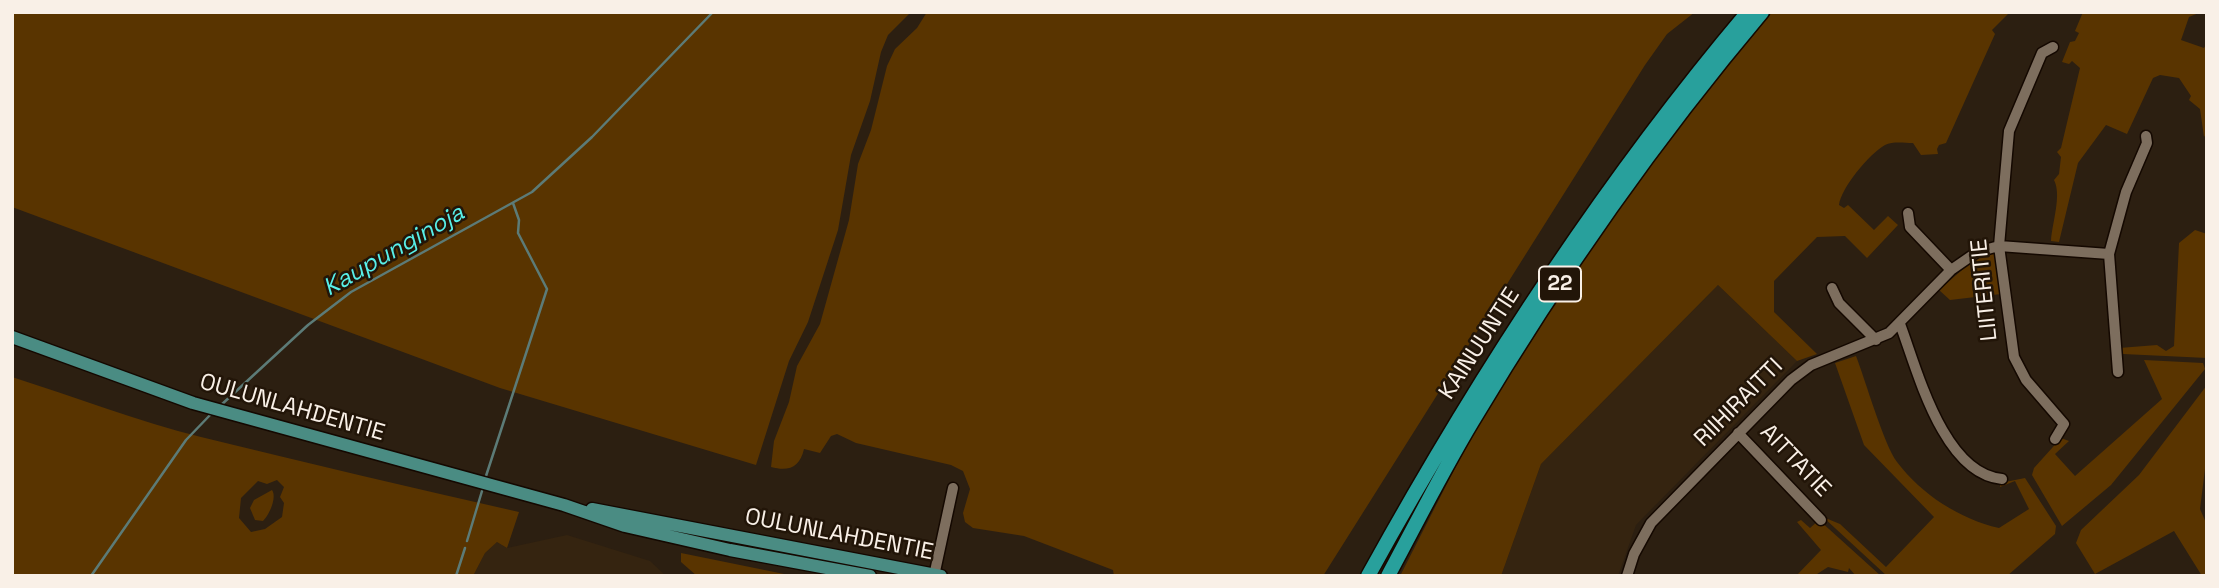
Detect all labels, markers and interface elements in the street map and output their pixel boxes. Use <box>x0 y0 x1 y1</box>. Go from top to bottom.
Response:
water label: Kaupunginoja <box>318 199 470 303</box>
street label: LIITERITIE <box>1966 238 2004 342</box>
road number: 22 <box>1539 266 1581 302</box>
street label: KAINUUNTIE <box>1434 283 1526 405</box>
street label: RIIHIRAITTI <box>1689 353 1789 453</box>
street label: OULUNLAHDENTIE <box>196 368 388 448</box>
street label: AITTATIE <box>1754 419 1836 503</box>
street label: OULUNLAHDENTIE <box>743 503 935 567</box>

